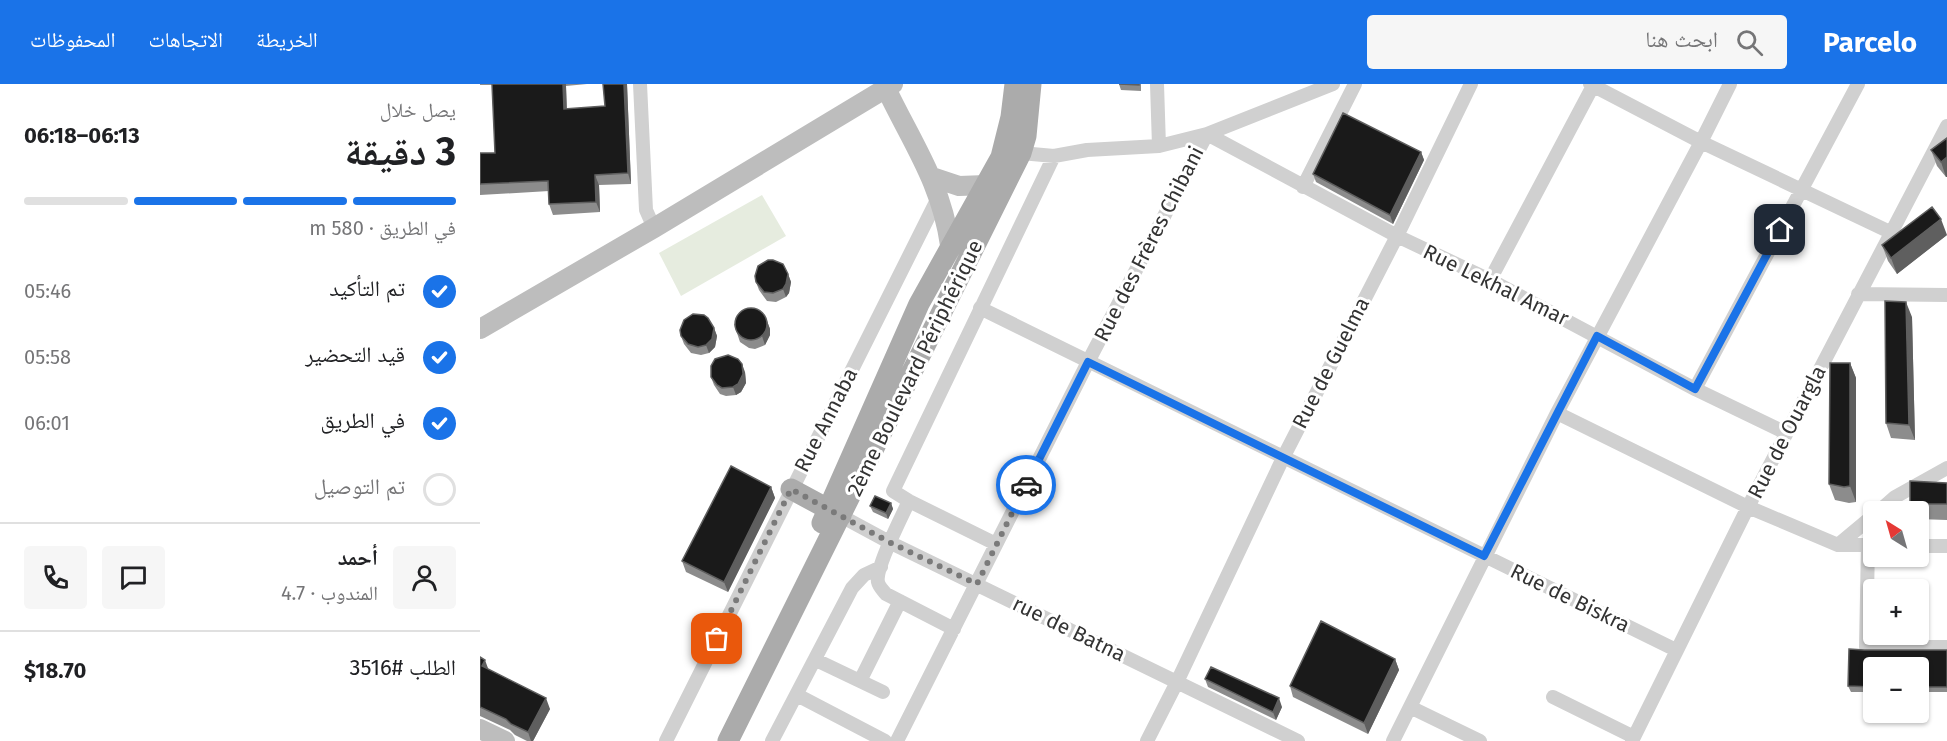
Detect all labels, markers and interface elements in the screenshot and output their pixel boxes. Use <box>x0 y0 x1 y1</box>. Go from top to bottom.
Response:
search box <box>1367 15 1787 69</box>
text: ابحث هنا <box>1645 26 1718 53</box>
icon: search <box>1733 26 1766 59</box>
text: Parcelo <box>1823 26 1917 59</box>
text: المحفوظات <box>30 27 115 53</box>
text: الاتجاهات <box>148 27 223 53</box>
text: الخريطة <box>256 27 318 53</box>
text: يصل خلال <box>380 98 456 122</box>
text: 06:13–06:18 <box>24 122 140 149</box>
text: 3 دقيقة <box>345 129 456 175</box>
street label: Rue des Frères Chibani <box>1088 142 1210 346</box>
pin <box>1754 204 1805 255</box>
icon: home <box>1763 213 1796 246</box>
text: في الطريق · 580 m <box>309 216 456 240</box>
street label: 2ème Boulevard Périphérique <box>842 236 988 500</box>
street label: Rue Lekhal Amar <box>1419 238 1573 332</box>
text: تم التأكيد <box>329 275 405 302</box>
icon: check <box>423 275 456 308</box>
text: 05:46 <box>24 279 71 303</box>
street label: Rue de Guelma <box>1287 293 1375 433</box>
text: قيد التحضير <box>305 341 405 368</box>
icon: check <box>423 341 456 374</box>
text: 05:58 <box>24 345 71 369</box>
street label: Rue de Ouargla <box>1742 361 1832 503</box>
street label: Rue Annaba <box>789 363 863 477</box>
text: في الطريق <box>321 407 405 434</box>
icon: check <box>423 407 456 440</box>
text: 06:01 <box>24 411 70 435</box>
courier <box>996 455 1056 515</box>
icon: car <box>1010 469 1043 502</box>
text: تم التوصيل <box>314 473 405 500</box>
north arrow <box>1863 501 1929 567</box>
map controls <box>1863 501 1929 723</box>
text: أحمد <box>338 544 378 571</box>
button: phone <box>24 546 87 609</box>
button: chat <box>102 546 165 609</box>
button: person <box>393 546 456 609</box>
street label: Rue de Biskra <box>1506 558 1634 638</box>
button: + <box>1863 579 1929 645</box>
text: المندوب · 4.7 <box>281 581 378 605</box>
street label: rue de Batna <box>1008 590 1130 668</box>
pin <box>691 613 742 664</box>
icon: bag <box>700 622 733 655</box>
text: الطلب #3516 <box>350 654 456 681</box>
text: $18.70 <box>24 657 86 684</box>
button: − <box>1863 657 1929 723</box>

